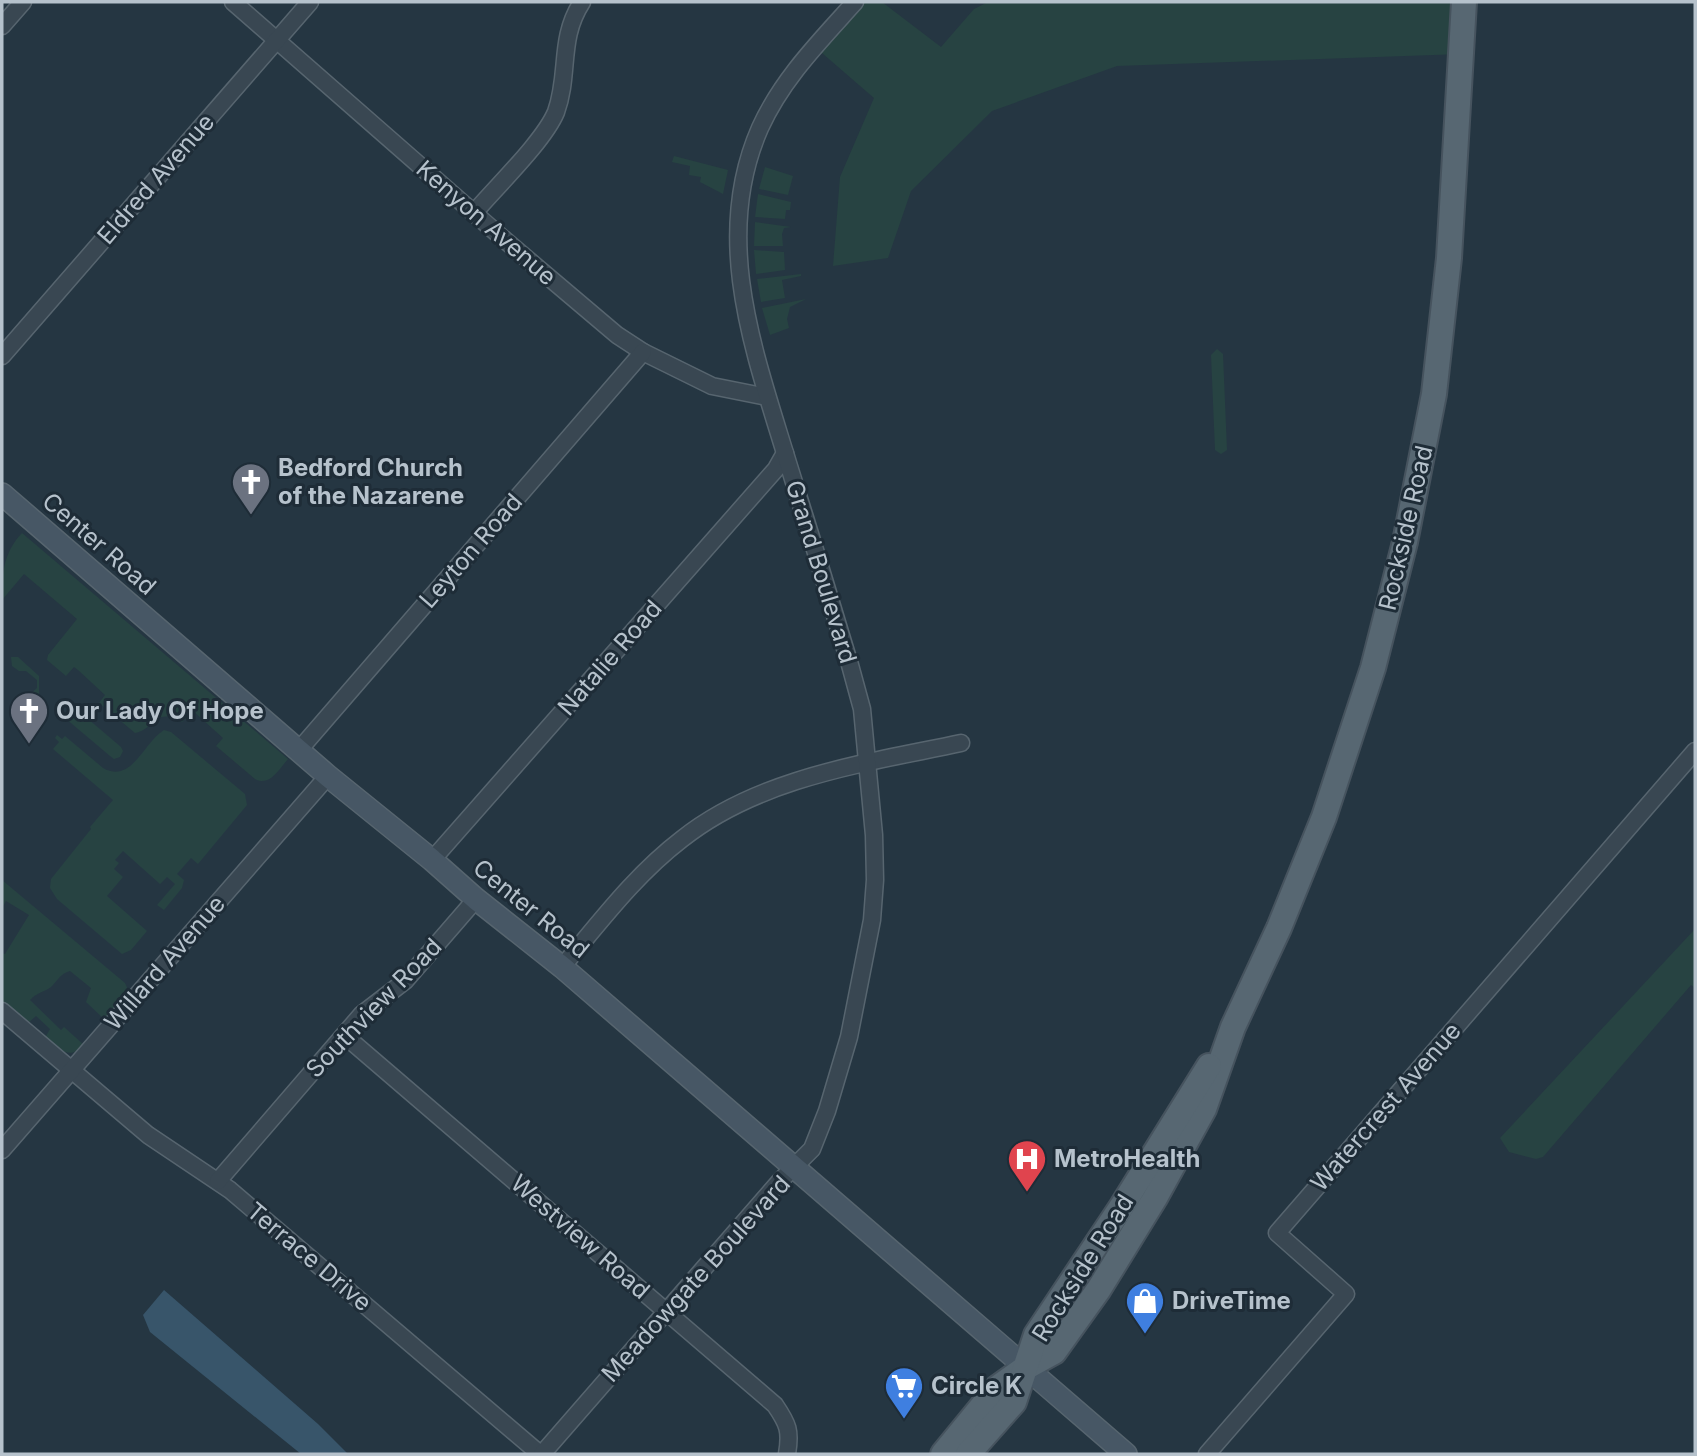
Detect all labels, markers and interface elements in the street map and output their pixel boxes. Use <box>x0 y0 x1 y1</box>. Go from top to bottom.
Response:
street label: Eldred Avenue <box>91 108 220 250</box>
street label: Kenyon Avenue <box>411 154 562 291</box>
street label: Rockside Road <box>1372 443 1439 613</box>
place label: Bedford Church of the Nazarene <box>278 453 464 510</box>
church icon: Bedford Church of the Nazarene <box>230 461 272 516</box>
street label: Grand Boulevard <box>780 477 863 667</box>
street label: Center Road <box>37 486 162 601</box>
street label: Leyton Road <box>413 488 528 614</box>
street label: Natalie Road <box>552 594 668 721</box>
church icon: Our Lady Of Hope <box>8 690 50 745</box>
place label: Our Lady Of Hope <box>56 696 264 725</box>
street label: Center Road <box>467 853 595 964</box>
street label: Willard Avenue <box>98 889 231 1036</box>
street label: Southview Road <box>300 932 448 1083</box>
street label: Watercrest Avenue <box>1304 1016 1467 1197</box>
hospital icon: MetroHealth <box>1006 1138 1048 1193</box>
place label: MetroHealth <box>1054 1144 1200 1173</box>
street label: Westview Road <box>505 1168 656 1305</box>
street label: Meadowgate Boulevard <box>595 1170 796 1388</box>
street label: Rockside Road <box>1026 1189 1139 1347</box>
street label: Terrace Drive <box>241 1196 377 1317</box>
shop icon: DriveTime <box>1124 1280 1166 1335</box>
place label: DriveTime <box>1172 1286 1291 1315</box>
supermarket icon: Circle K <box>883 1365 925 1420</box>
place label: Circle K <box>931 1371 1022 1400</box>

